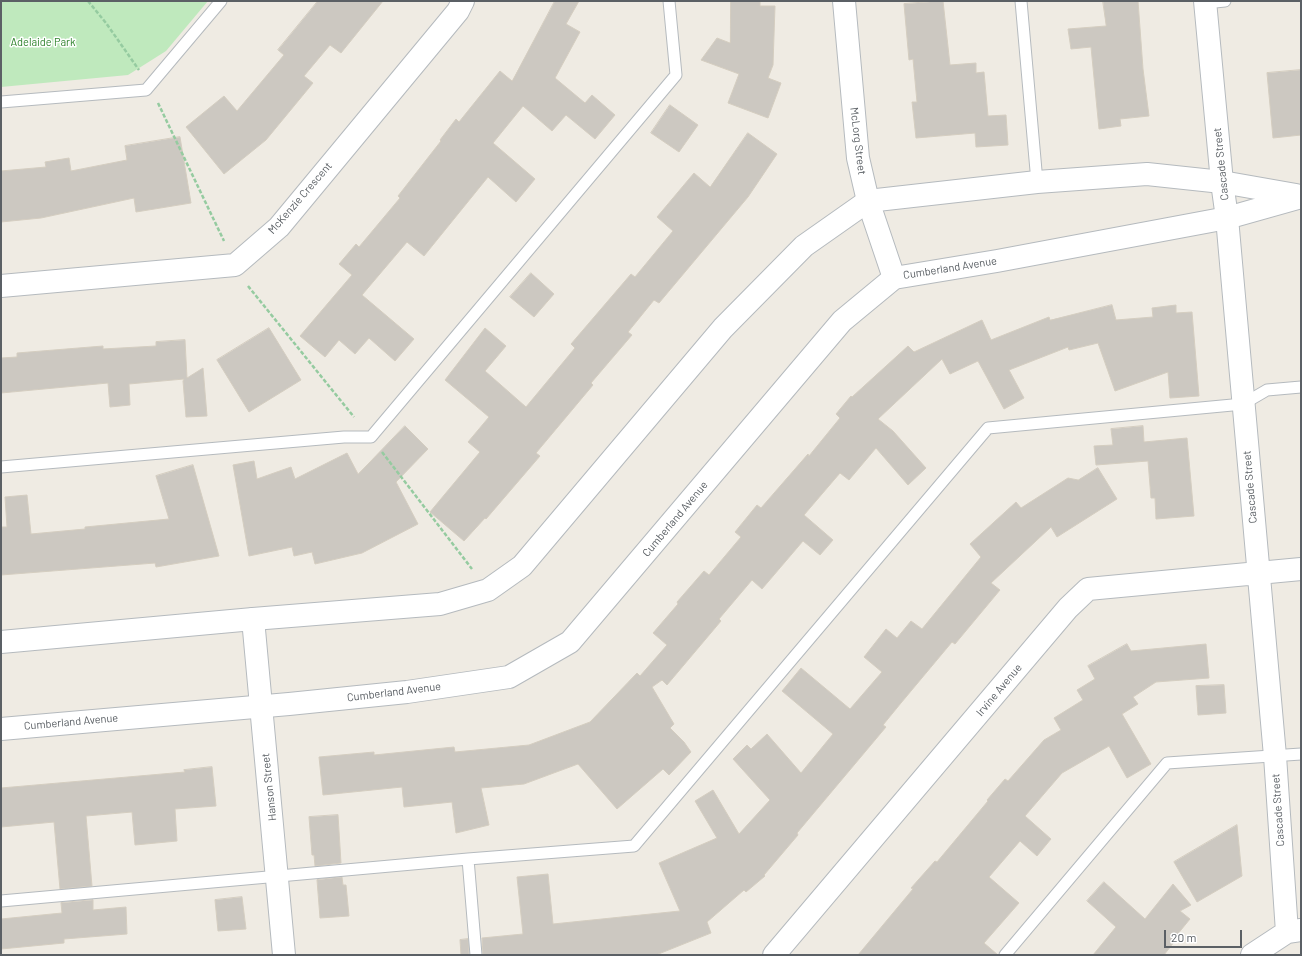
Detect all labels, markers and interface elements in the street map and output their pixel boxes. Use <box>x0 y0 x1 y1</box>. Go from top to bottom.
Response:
park label: Adelaide Park <box>10 35 76 49</box>
street label: McLorg Street <box>847 107 869 175</box>
street label: Cascade Street <box>1211 127 1231 201</box>
street label: McKenzie Crescent <box>265 159 335 237</box>
street label: Cumberland Avenue <box>902 254 998 282</box>
street label: Cascade Street <box>1240 450 1260 524</box>
street label: Cumberland Avenue <box>640 479 710 559</box>
street label: Irvine Avenue <box>973 661 1025 719</box>
street label: Cumberland Avenue <box>346 680 442 704</box>
street label: Cumberland Avenue <box>23 711 119 733</box>
street label: Hanson Street <box>259 752 279 822</box>
street label: Cascade Street <box>1269 773 1287 847</box>
scale bar <box>1166 922 1244 948</box>
text: 20 m <box>1171 930 1197 944</box>

